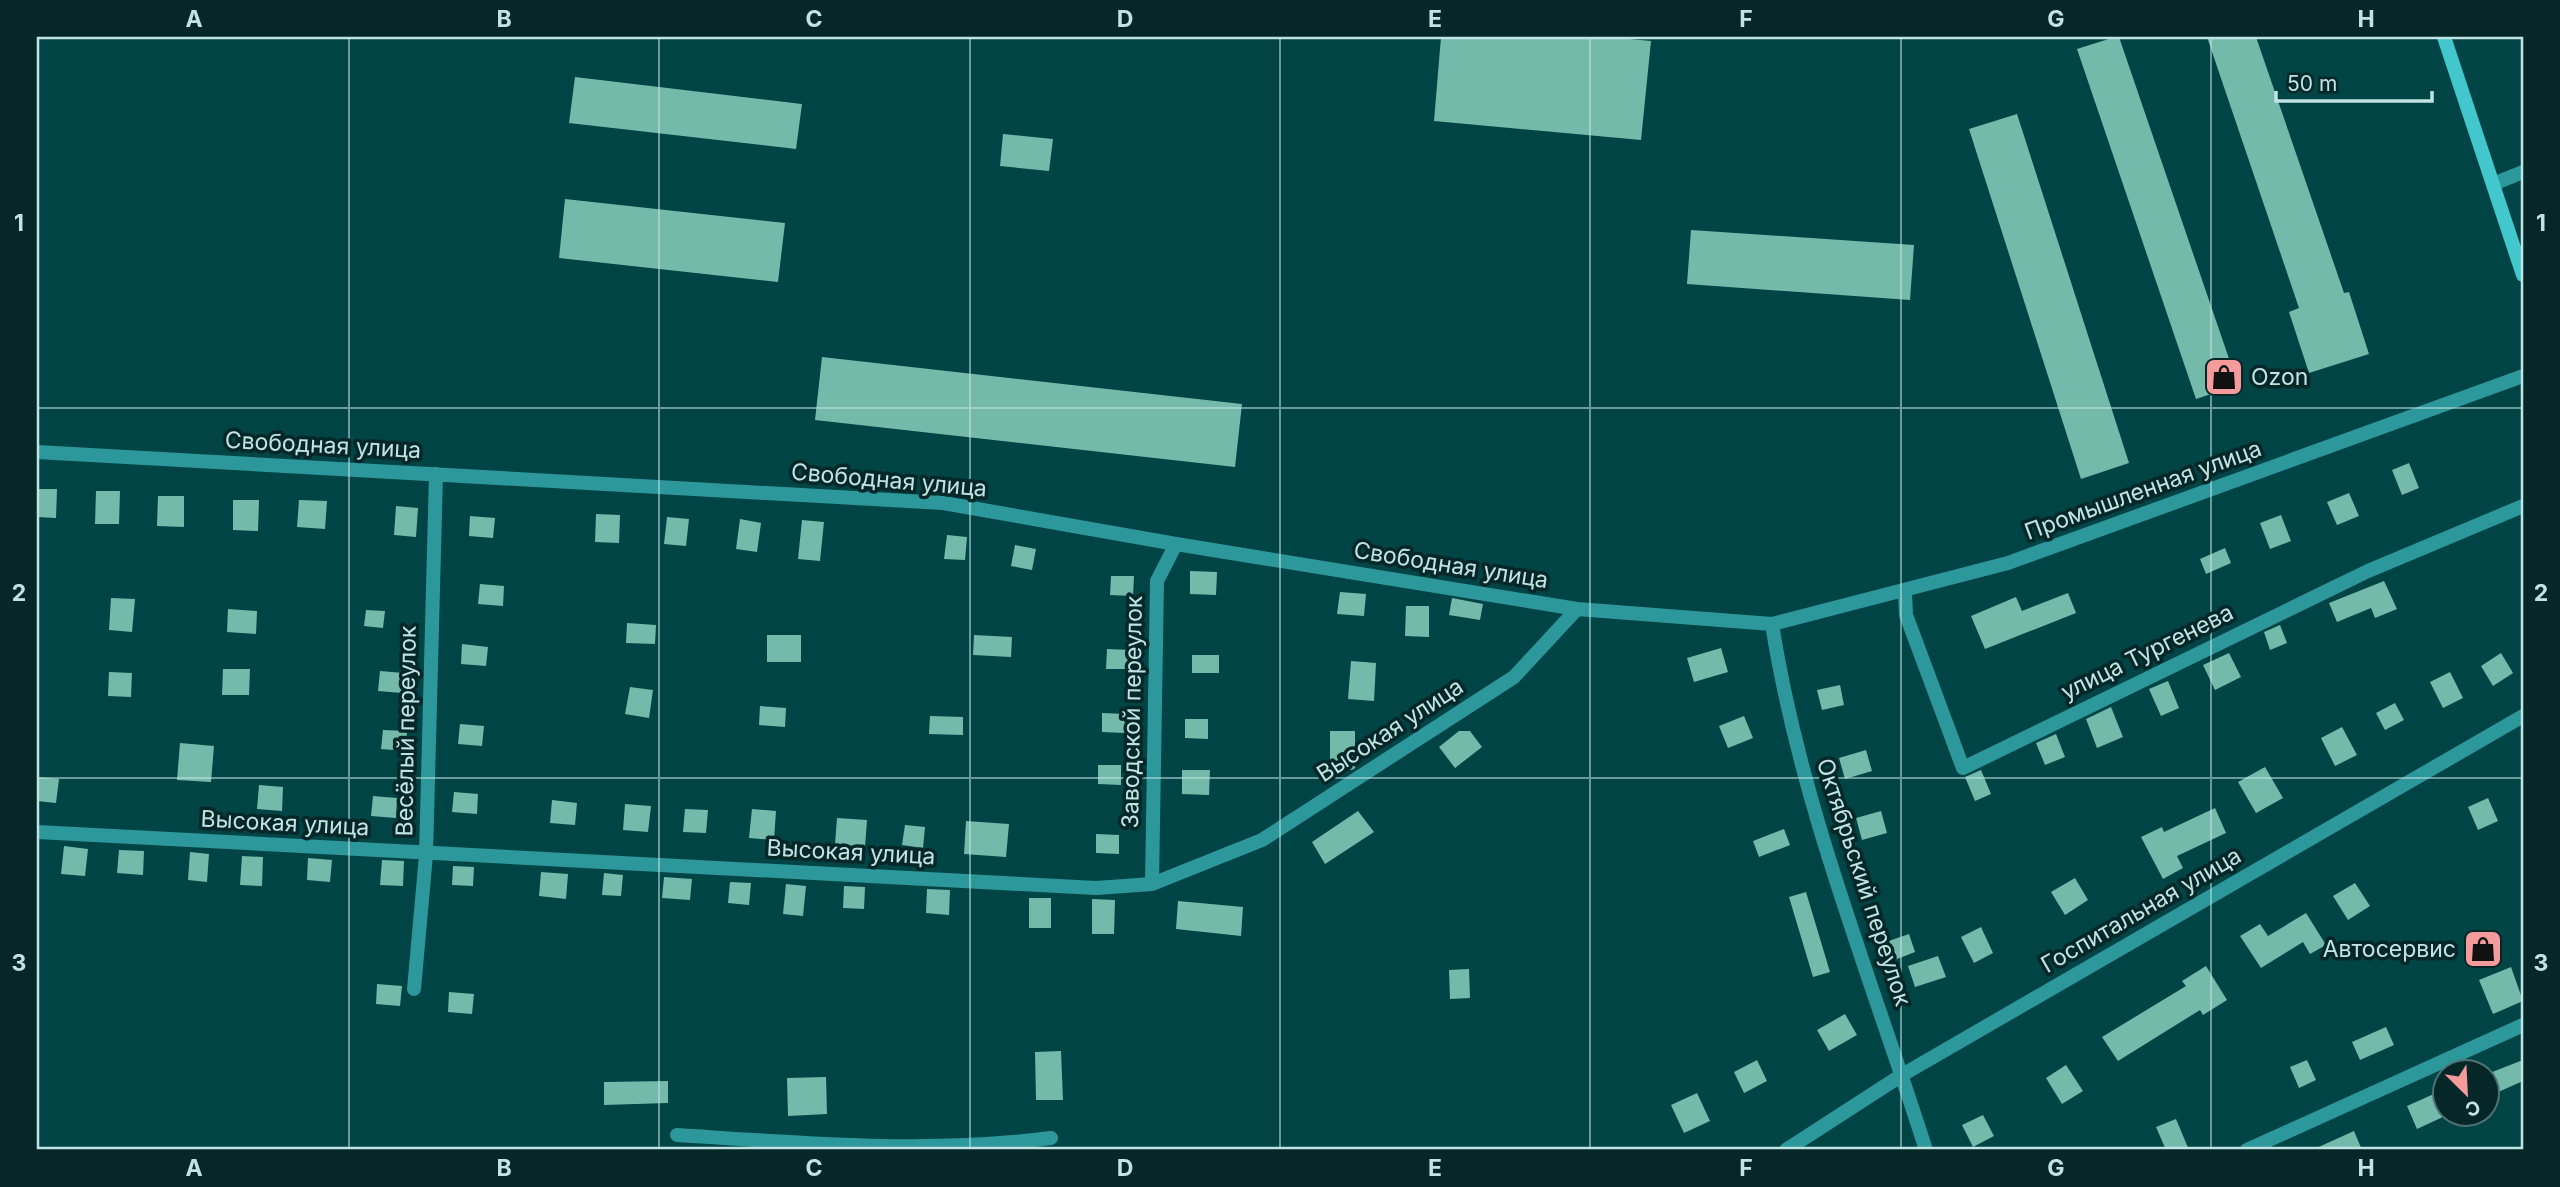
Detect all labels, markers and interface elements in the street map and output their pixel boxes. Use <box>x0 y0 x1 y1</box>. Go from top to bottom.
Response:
text: A <box>185 5 203 33</box>
text: B <box>496 5 512 33</box>
text: C <box>805 5 823 33</box>
text: D <box>1117 5 1133 33</box>
text: E <box>1428 5 1442 33</box>
text: F <box>1739 5 1753 33</box>
text: G <box>2047 5 2065 33</box>
text: H <box>2357 5 2375 33</box>
scale bar <box>2276 60 2432 104</box>
text: 50 m <box>2287 71 2337 96</box>
text: 1 <box>14 209 24 237</box>
text: 1 <box>2536 209 2546 237</box>
shop icon: Ozon <box>2203 356 2245 398</box>
place label: Ozon <box>2251 363 2308 391</box>
street label: Свободная улица <box>224 426 422 464</box>
street label: Промышленная улица <box>2021 434 2265 546</box>
street label: Свободная улица <box>790 457 988 503</box>
street label: Свободная улица <box>1352 536 1550 594</box>
text: 2 <box>12 579 26 607</box>
text: 2 <box>2534 579 2548 607</box>
street label: Заводской переулок <box>1116 595 1148 829</box>
street label: улица Тургенева <box>2056 598 2238 706</box>
street label: Весёлый переулок <box>390 625 422 837</box>
street label: Высокая улица <box>1312 672 1468 788</box>
street label: Октябрьский переулок <box>1811 755 1917 1010</box>
street label: Высокая улица <box>200 805 370 841</box>
street label: Высокая улица <box>766 834 936 870</box>
street label: Госпитальная улица <box>2036 841 2246 979</box>
shop icon: Автосервис <box>2462 928 2504 970</box>
place label: Автосервис <box>2323 935 2456 963</box>
text: 3 <box>12 949 26 977</box>
text: 3 <box>2534 949 2548 977</box>
north arrow <box>2430 1058 2500 1128</box>
text: С <box>2462 1095 2484 1121</box>
text: A <box>185 1154 203 1182</box>
text: B <box>496 1154 512 1182</box>
text: C <box>805 1154 823 1182</box>
text: D <box>1117 1154 1133 1182</box>
text: E <box>1428 1154 1442 1182</box>
text: F <box>1739 1154 1753 1182</box>
text: G <box>2047 1154 2065 1182</box>
text: H <box>2357 1154 2375 1182</box>

